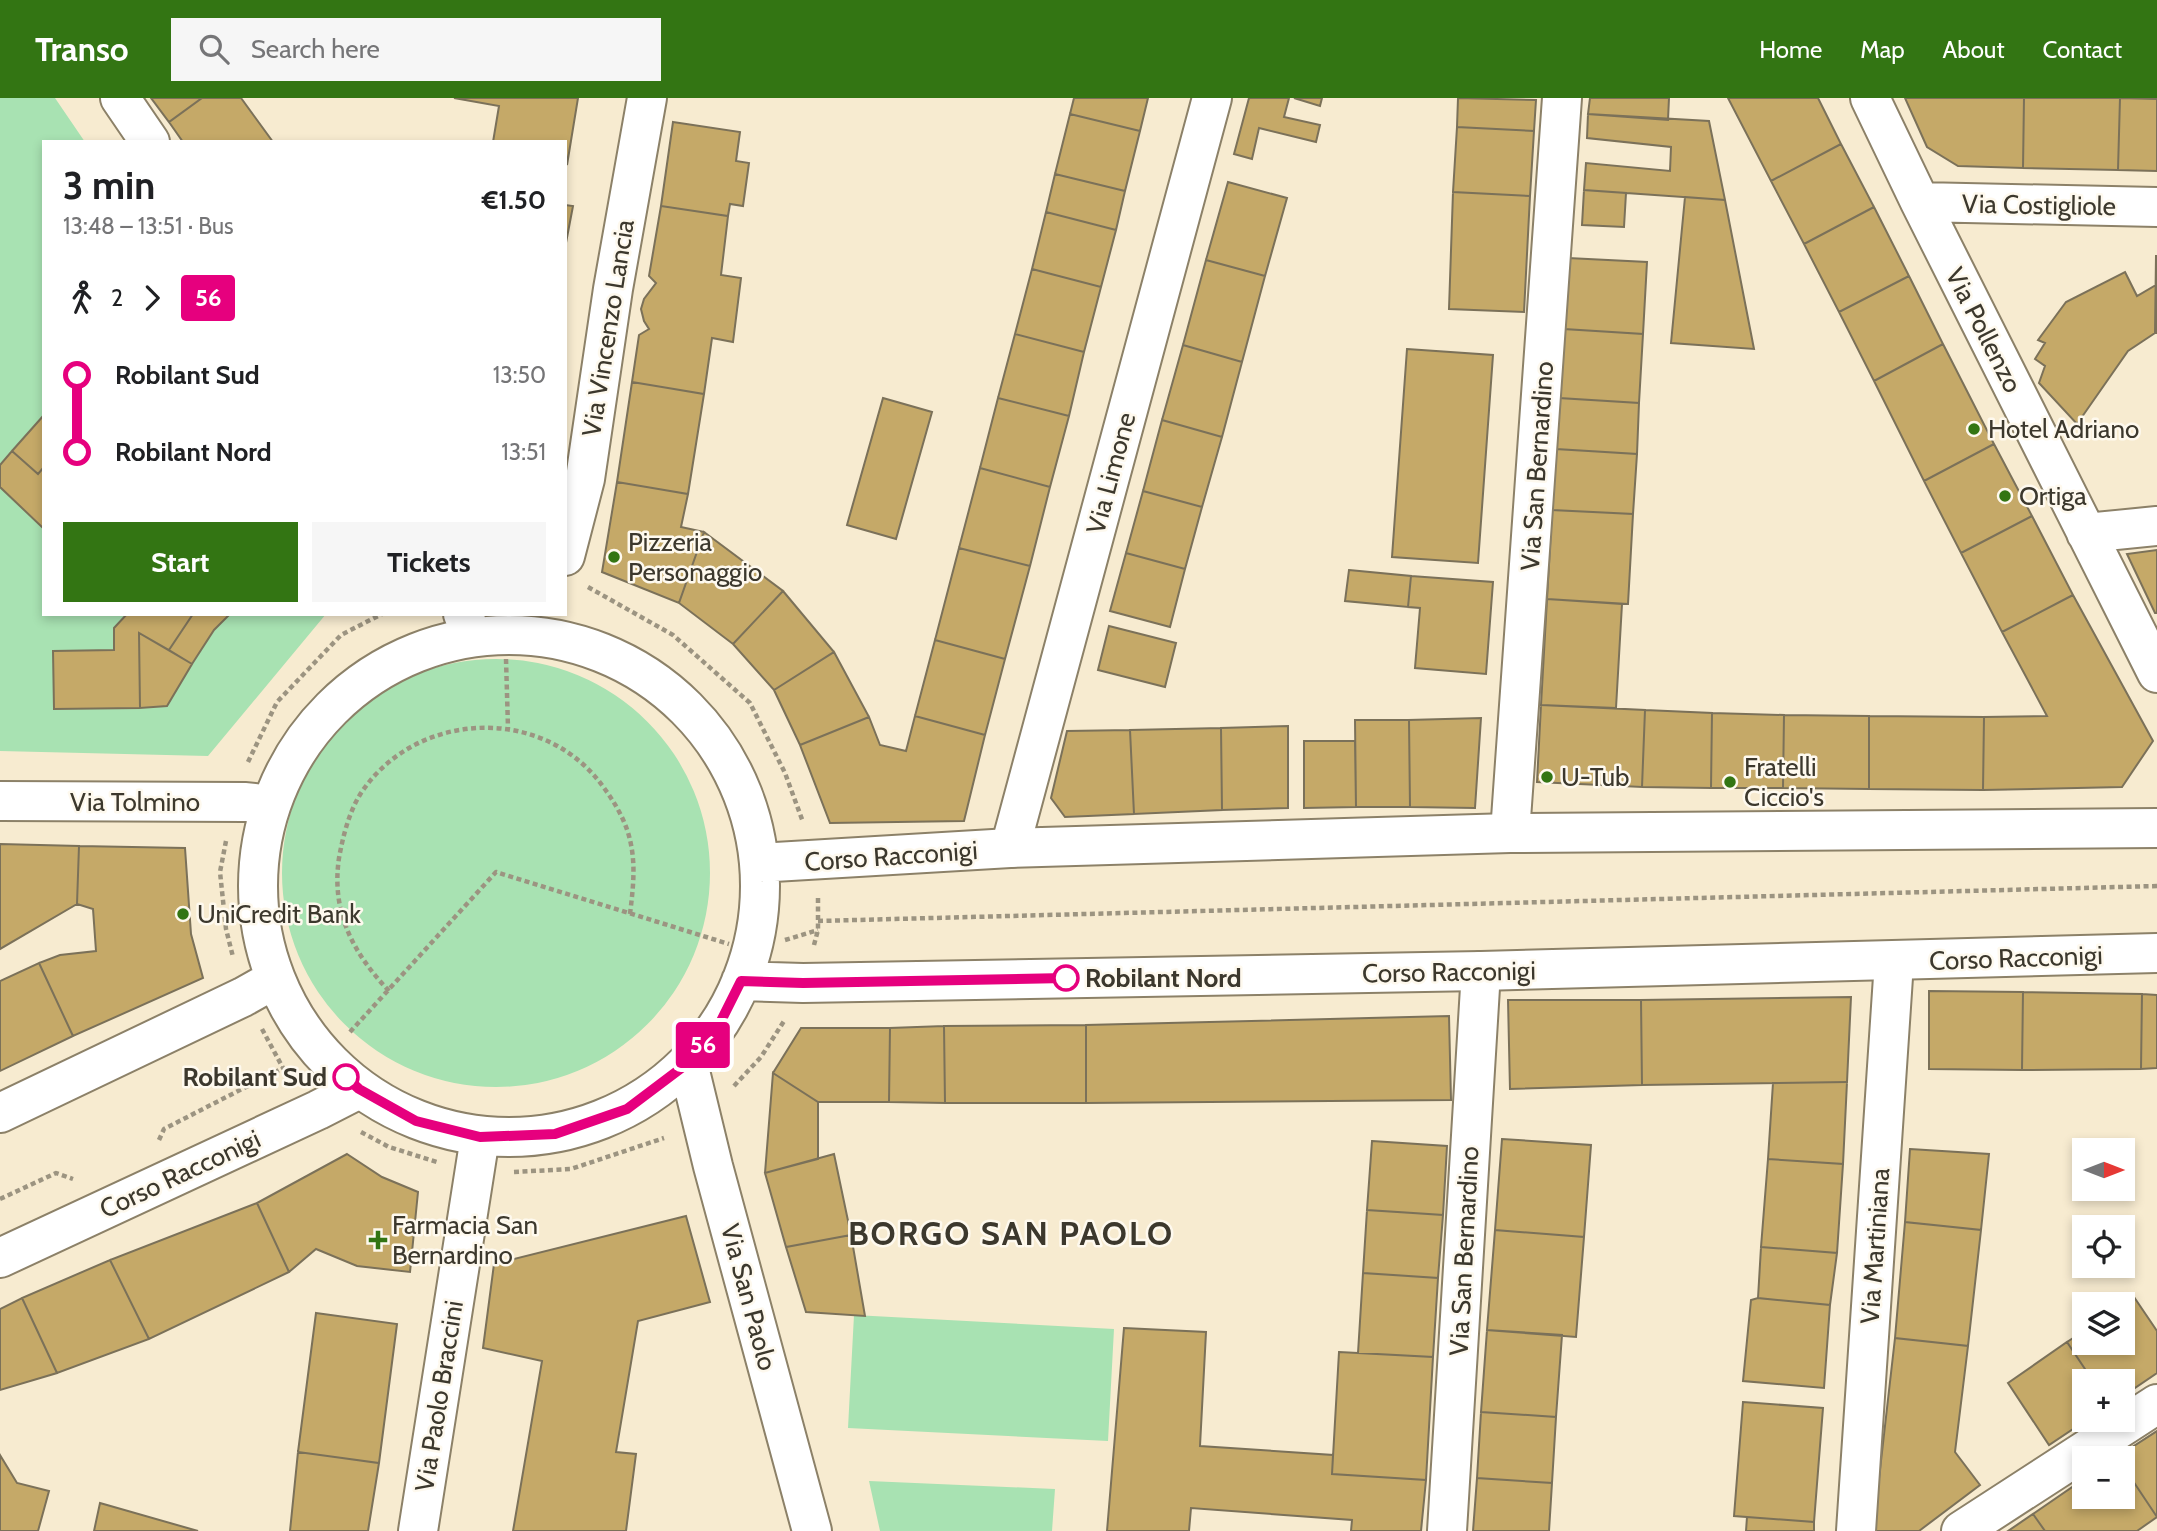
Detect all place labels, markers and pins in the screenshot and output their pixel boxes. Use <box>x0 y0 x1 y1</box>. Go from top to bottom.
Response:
place label: Hotel Adriano <box>1988 413 2139 445</box>
marker: Hotel Adriano <box>1966 421 1982 437</box>
place label: Ortiga <box>2019 480 2087 512</box>
marker: Ortiga <box>1997 488 2013 504</box>
place label: Pizzeria Personaggio <box>628 526 762 588</box>
marker: Pizzeria Personaggio <box>606 549 622 565</box>
place label: Fratelli Ciccio's <box>1744 751 1824 813</box>
place label: U-Tub <box>1561 761 1629 793</box>
marker: U-Tub <box>1539 769 1555 785</box>
marker: Fratelli Ciccio's <box>1722 774 1738 790</box>
place label: UniCredit Bank <box>197 898 361 930</box>
marker: UniCredit Bank <box>175 906 191 922</box>
place label: Robilant Nord <box>1085 962 1242 994</box>
marker: Robilant Nord <box>1053 965 1079 991</box>
place label: Robilant Sud <box>182 1061 327 1093</box>
marker: Robilant Sud <box>333 1064 359 1090</box>
place label: Farmacia San Bernardino <box>392 1209 538 1271</box>
marker: Farmacia San Bernardino <box>370 1232 386 1248</box>

